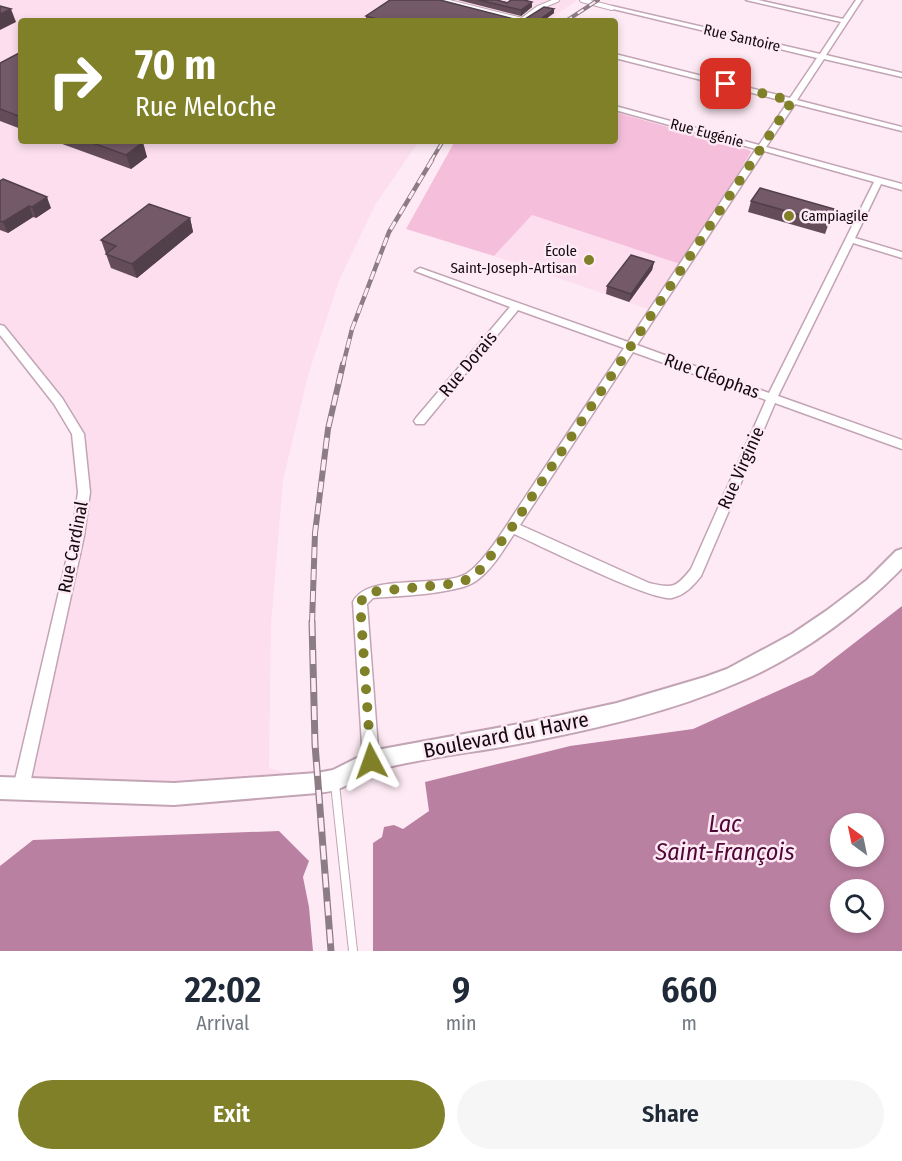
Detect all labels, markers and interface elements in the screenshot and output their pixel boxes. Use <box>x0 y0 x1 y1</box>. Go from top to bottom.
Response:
street label: Rue Santoire <box>702 20 782 56</box>
text: 70 m <box>135 40 216 90</box>
icon: right <box>36 42 114 120</box>
pin <box>700 58 751 109</box>
icon: arrive <box>709 67 742 100</box>
text: Rue Meloche <box>135 91 276 123</box>
street label: Rue Eugénie <box>668 115 746 151</box>
place label: Campiagile <box>801 207 868 225</box>
marker: Campiagile <box>782 209 796 223</box>
place label: École Saint-Joseph-Artisan <box>450 242 577 277</box>
marker: École Saint-Joseph-Artisan <box>582 253 596 267</box>
street label: Rue Dorais <box>434 326 502 401</box>
street label: Rue Cléophas <box>661 349 763 404</box>
street label: Rue Virginie <box>713 423 769 513</box>
street label: Rue Cardinal <box>53 499 93 595</box>
street label: Boulevard du Havre <box>421 706 591 764</box>
position arrow <box>339 729 403 793</box>
water label: Lac Saint-François <box>654 810 795 866</box>
north arrow <box>830 813 884 867</box>
map controls <box>830 813 884 933</box>
button: search <box>830 879 884 933</box>
text: 22:02 <box>184 968 261 1012</box>
text: 9 <box>452 968 470 1012</box>
text: 660 <box>661 968 718 1012</box>
text: Arrival <box>196 1011 249 1035</box>
text: min <box>446 1011 477 1035</box>
text: m <box>682 1011 697 1035</box>
button: Exit <box>18 1080 445 1149</box>
button: Share <box>457 1080 884 1149</box>

